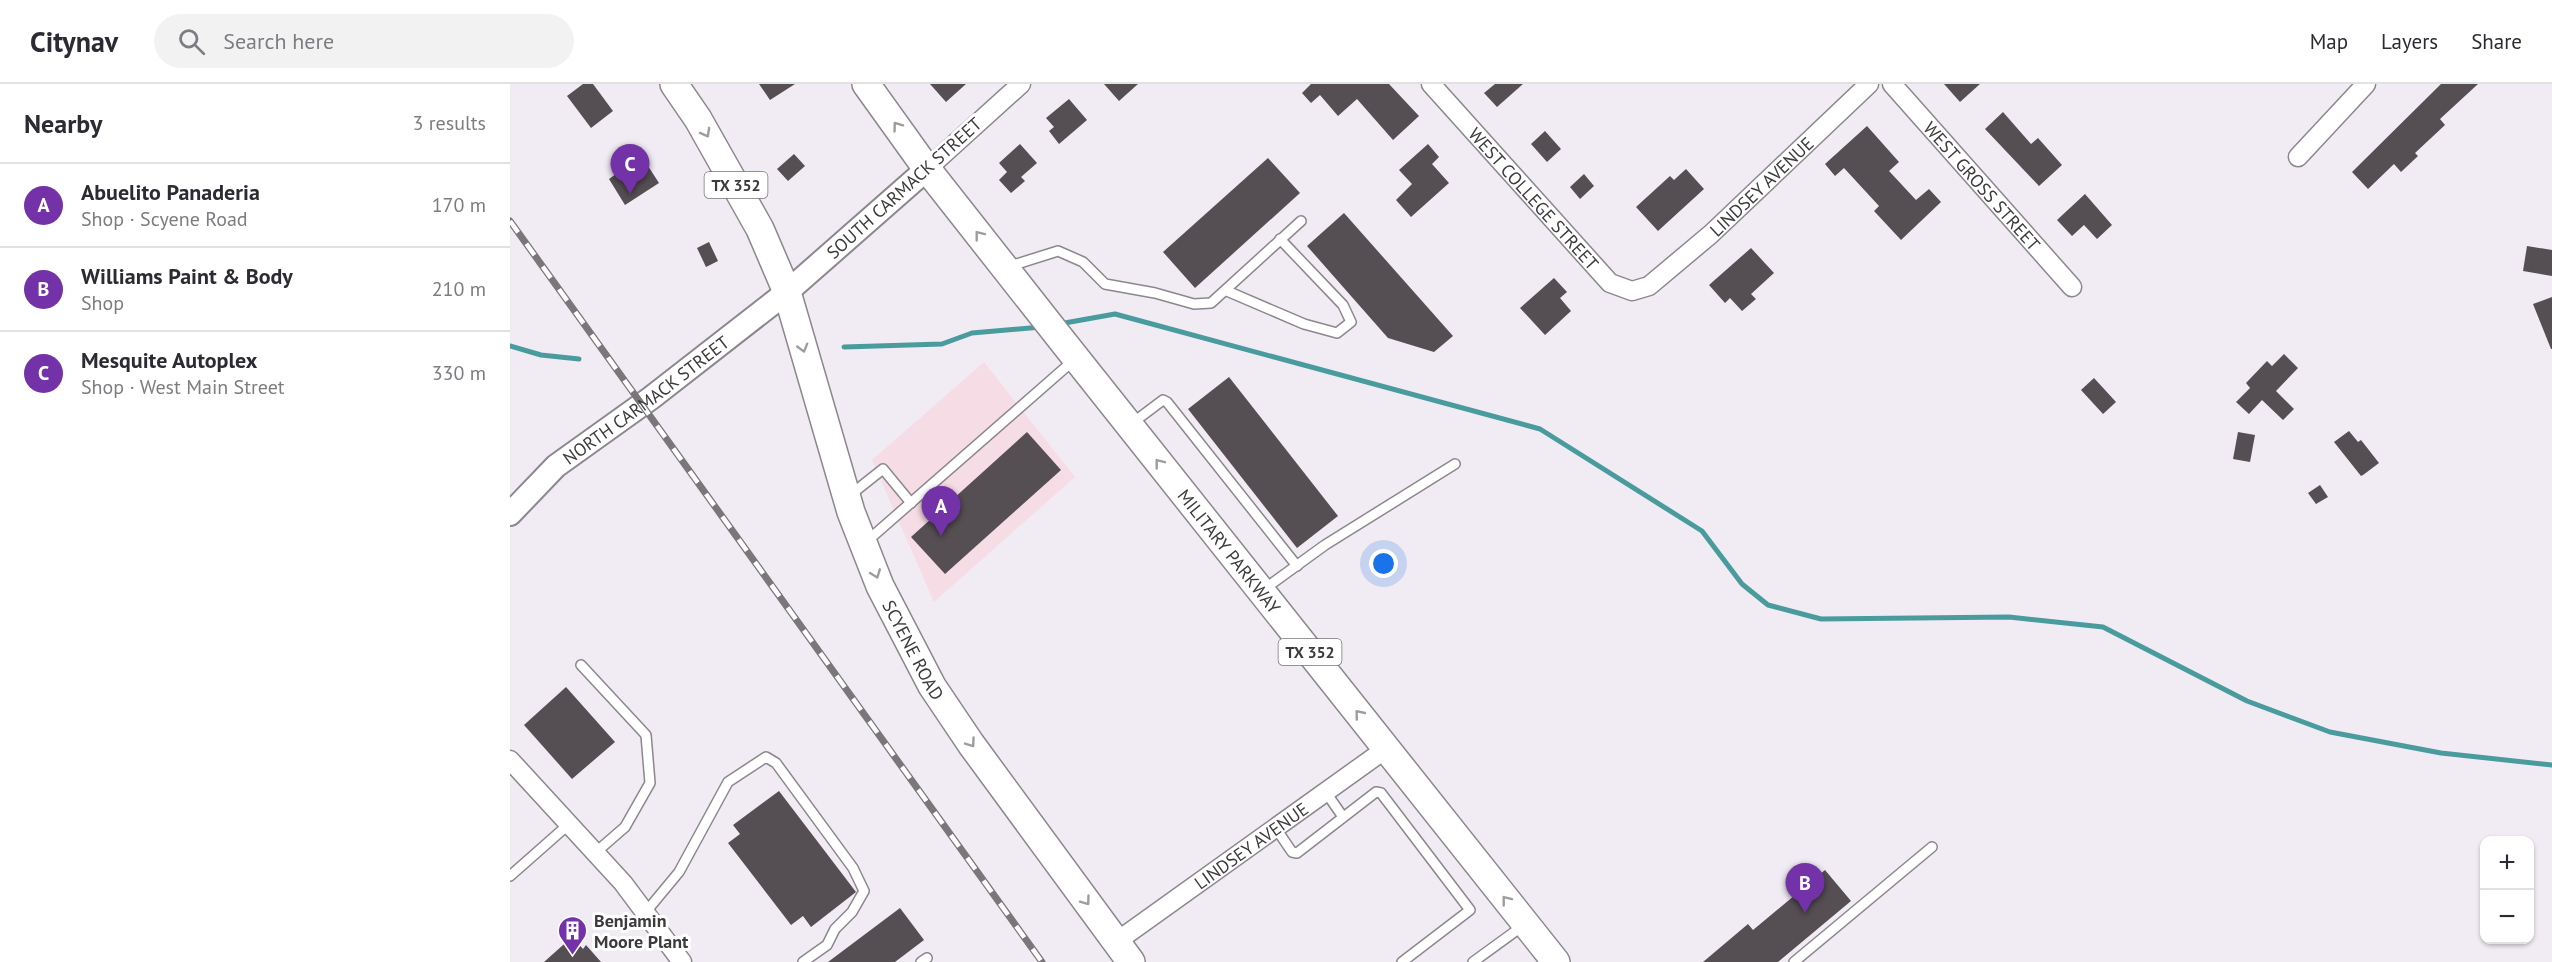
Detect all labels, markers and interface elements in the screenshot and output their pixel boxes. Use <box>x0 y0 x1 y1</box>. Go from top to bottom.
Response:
search box <box>154 14 574 68</box>
text: Citynav <box>30 23 118 60</box>
icon: search <box>175 25 208 58</box>
text: Search here <box>223 27 334 55</box>
text: Map <box>2310 28 2348 55</box>
text: Layers <box>2381 28 2438 55</box>
text: Share <box>2471 28 2522 55</box>
text: Nearby <box>24 107 102 140</box>
text: 3 results <box>413 110 486 136</box>
street label: SOUTH CARMACK STREET <box>822 112 986 264</box>
street label: WEST GROSS STREET <box>1919 116 2046 255</box>
one-way arrow <box>893 122 904 133</box>
street label: WEST COLLEGE STREET <box>1464 123 1604 274</box>
one-way arrow <box>699 127 710 137</box>
street label: LINDSEY AVENUE <box>1704 132 1818 241</box>
pin: C <box>610 144 650 194</box>
road number: TX 352 <box>704 172 768 198</box>
text: Abuelito Panaderia <box>81 178 260 206</box>
text: A <box>37 192 50 218</box>
text: 170 m <box>432 192 486 218</box>
text: Shop · Scyene Road <box>81 206 248 232</box>
one-way arrow <box>976 231 987 242</box>
text: Williams Paint & Body <box>81 262 293 290</box>
text: B <box>38 276 49 302</box>
text: 210 m <box>432 276 486 302</box>
text: Shop <box>81 290 124 316</box>
street label: NORTH CARMACK STREET <box>558 330 733 469</box>
one-way arrow <box>796 343 808 353</box>
text: Mesquite Autoplex <box>81 346 257 374</box>
text: C <box>38 360 49 386</box>
text: 330 m <box>432 360 486 386</box>
text: Shop · West Main Street <box>81 374 285 400</box>
one-way arrow <box>1155 459 1166 470</box>
street label: MILITARY PARKWAY <box>1173 484 1286 618</box>
pin: A <box>922 486 960 536</box>
your location <box>1369 549 1398 578</box>
one-way arrow <box>869 568 881 579</box>
street label: SCYENE ROAD <box>878 596 949 704</box>
road number: TX 352 <box>1278 639 1342 665</box>
one-way arrow <box>1356 710 1367 721</box>
one-way arrow <box>964 737 975 748</box>
street label: LINDSEY AVENUE <box>1190 797 1312 894</box>
map controls <box>2480 836 2534 944</box>
button: + <box>2480 836 2534 890</box>
pin: B <box>1786 864 1824 913</box>
button: − <box>2480 890 2534 944</box>
one-way arrow <box>1079 894 1090 905</box>
one-way arrow <box>1503 895 1514 906</box>
place label: Benjamin Moore Plant <box>594 909 689 953</box>
building icon: Benjamin Moore Plant <box>557 914 589 956</box>

